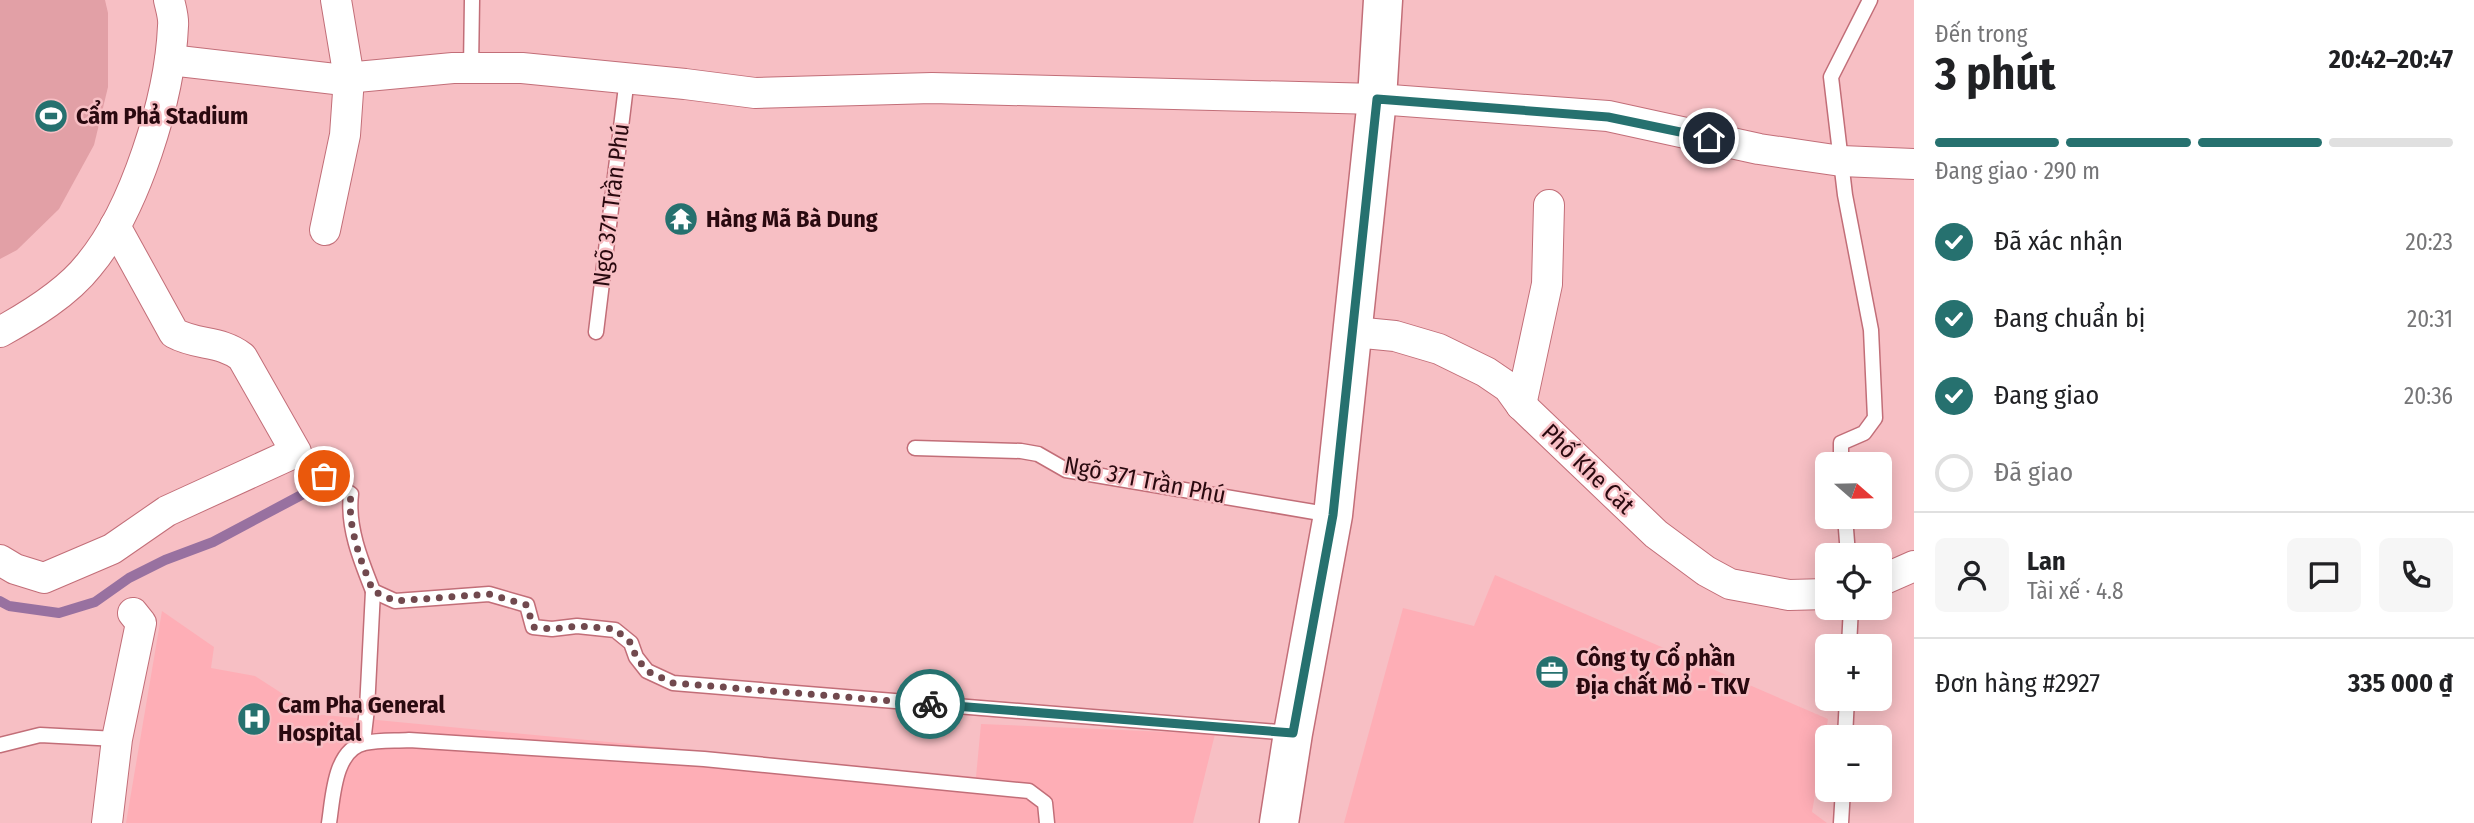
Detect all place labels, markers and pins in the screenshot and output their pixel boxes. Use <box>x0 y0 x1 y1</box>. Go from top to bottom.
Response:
sports icon: Cẩm Phả Stadium <box>32 97 70 135</box>
place label: Cẩm Phả Stadium <box>76 100 248 130</box>
pin <box>1679 108 1739 168</box>
temple icon: Hàng Mã Bà Dung <box>662 200 700 238</box>
place label: Hàng Mã Bà Dung <box>706 205 878 233</box>
pin <box>294 446 354 506</box>
place label: Công ty Cổ phần Địa chất Mỏ - TKV <box>1576 642 1750 700</box>
office icon: Công ty Cổ phần Địa chất Mỏ - TKV <box>1533 653 1571 691</box>
place label: Cam Pha General Hospital <box>278 691 445 747</box>
hospital icon: Cam Pha General Hospital <box>235 700 273 738</box>

